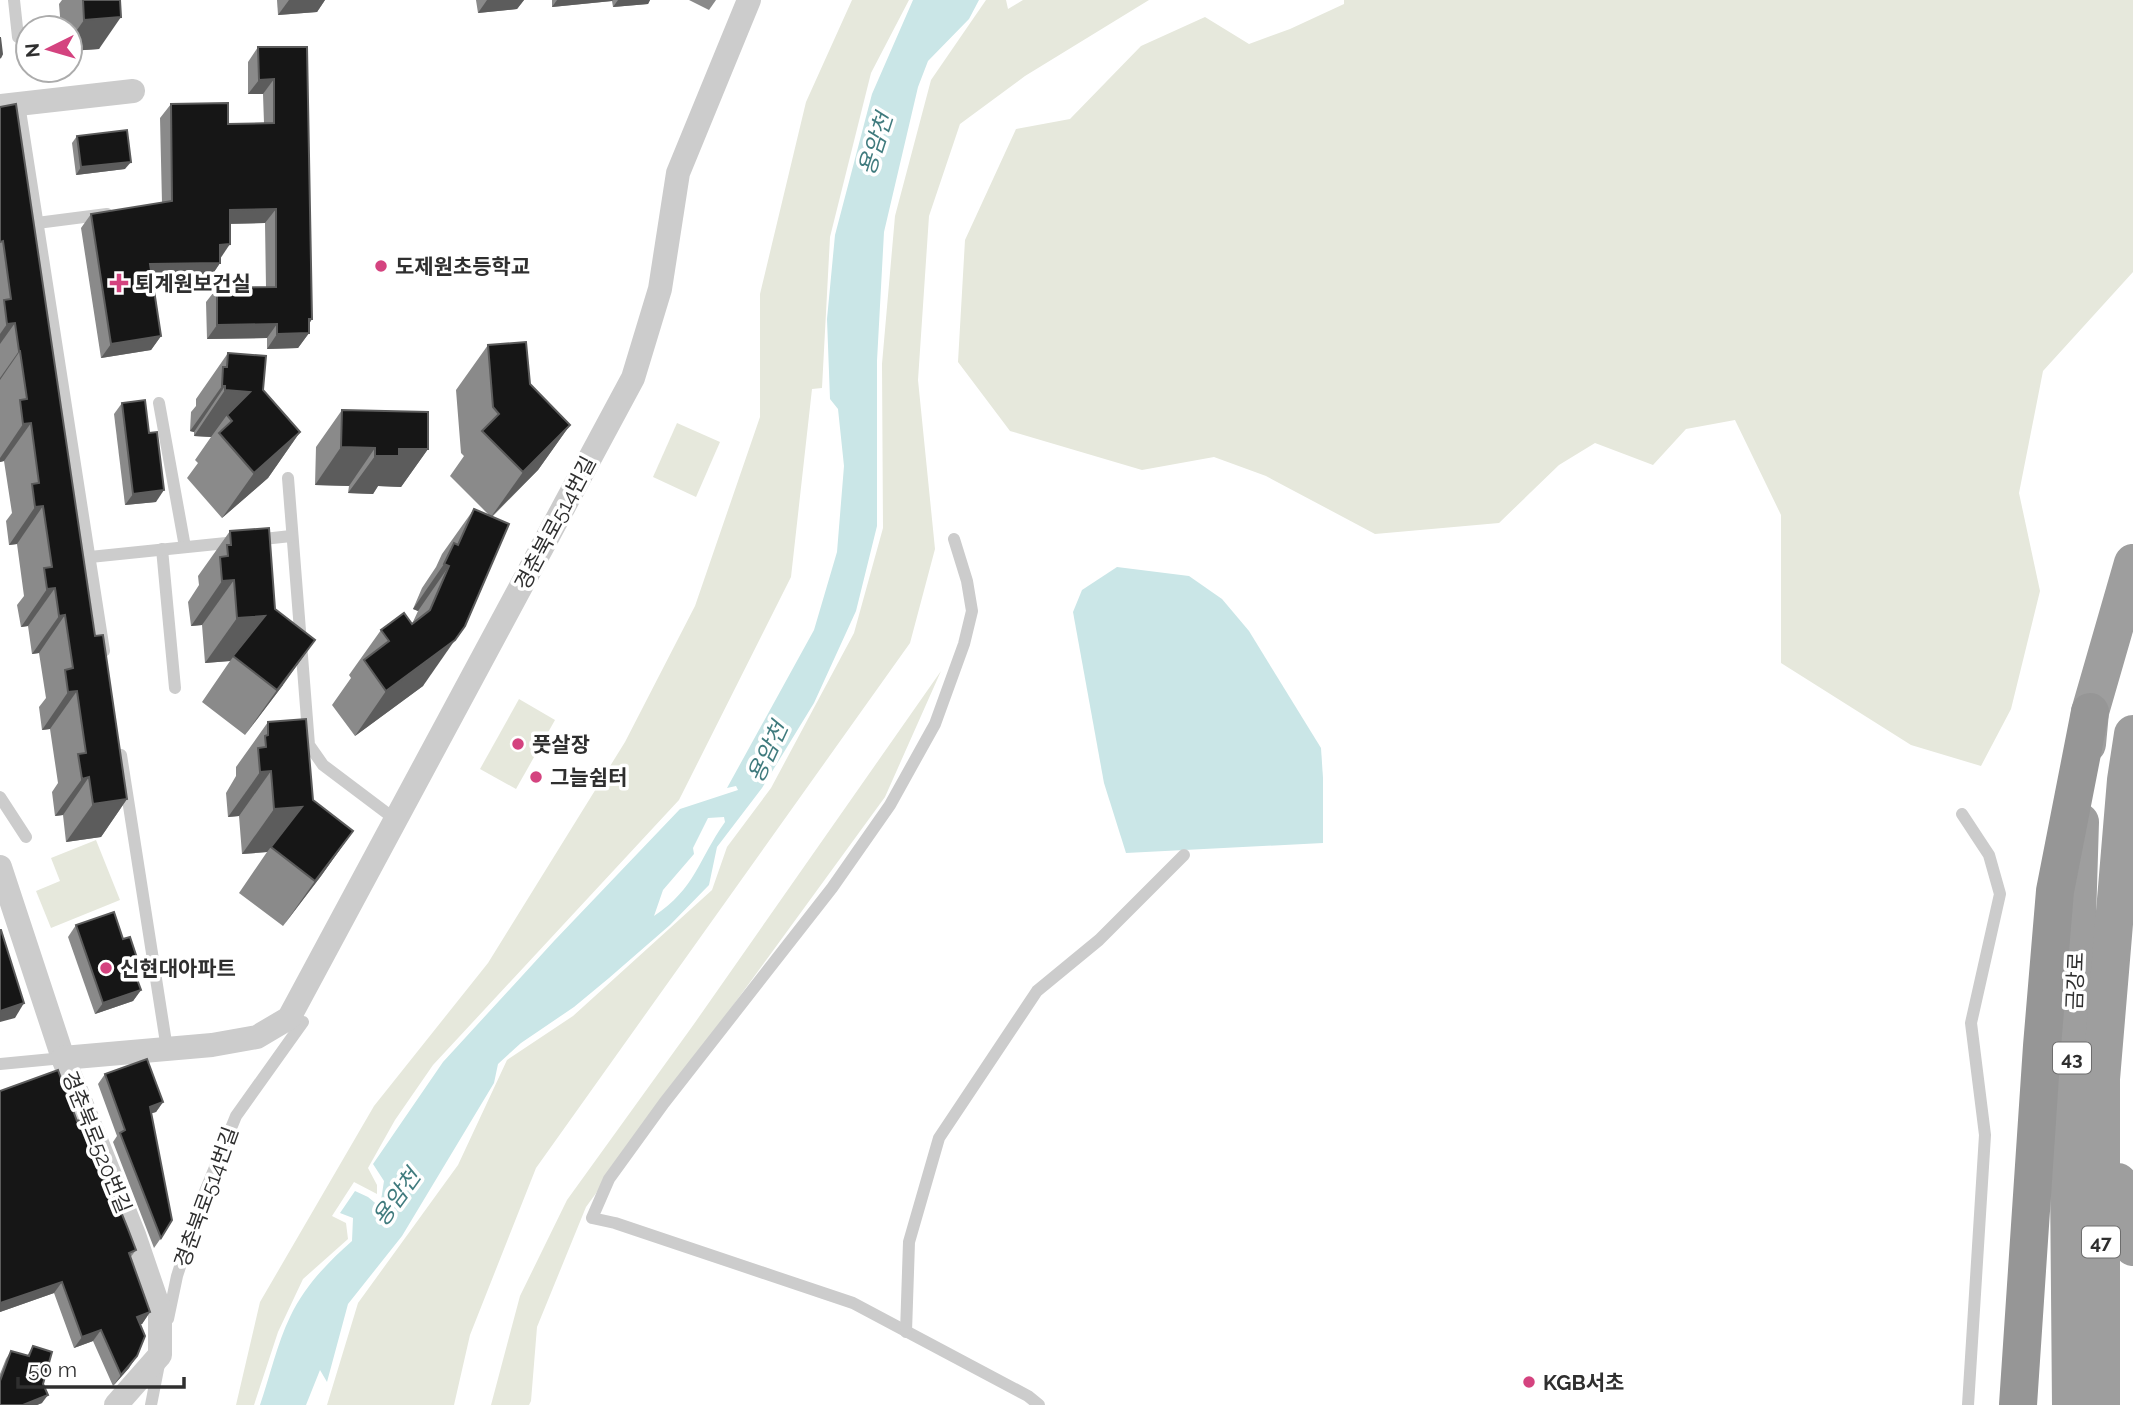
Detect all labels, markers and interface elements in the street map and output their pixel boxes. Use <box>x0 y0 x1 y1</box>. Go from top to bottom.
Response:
north arrow <box>14 14 84 84</box>
text: N <box>20 42 44 59</box>
water label: 용암천 <box>852 107 899 178</box>
place label: 도제원초등학교 <box>395 254 530 279</box>
marker: 도제원초등학교 <box>373 258 389 274</box>
place label: 퇴계원보건실 <box>135 271 251 296</box>
marker: 퇴계원보건실 <box>109 273 129 293</box>
street label: 경춘북로514번길 <box>509 452 601 594</box>
water label: 용암천 <box>741 715 794 786</box>
place label: 풋살장 <box>532 732 590 757</box>
marker: 풋살장 <box>510 736 526 752</box>
place label: 그늘쉼터 <box>550 765 627 790</box>
marker: 그늘쉼터 <box>528 769 544 785</box>
street label: 금강로 <box>2061 952 2089 1010</box>
place label: 신현대아파트 <box>120 956 236 981</box>
marker: 신현대아파트 <box>98 960 114 976</box>
road number: 43 <box>2053 1042 2091 1074</box>
street label: 경춘북로520번길 <box>57 1067 137 1217</box>
street label: 경춘북로514번길 <box>169 1123 243 1271</box>
water label: 용암천 <box>366 1161 427 1231</box>
road number: 47 <box>2082 1226 2120 1258</box>
scale bar <box>18 1346 184 1390</box>
text: 50 m <box>28 1357 77 1382</box>
place label: KGB서초 <box>1543 1370 1624 1395</box>
marker: KGB서초 <box>1521 1374 1537 1390</box>

